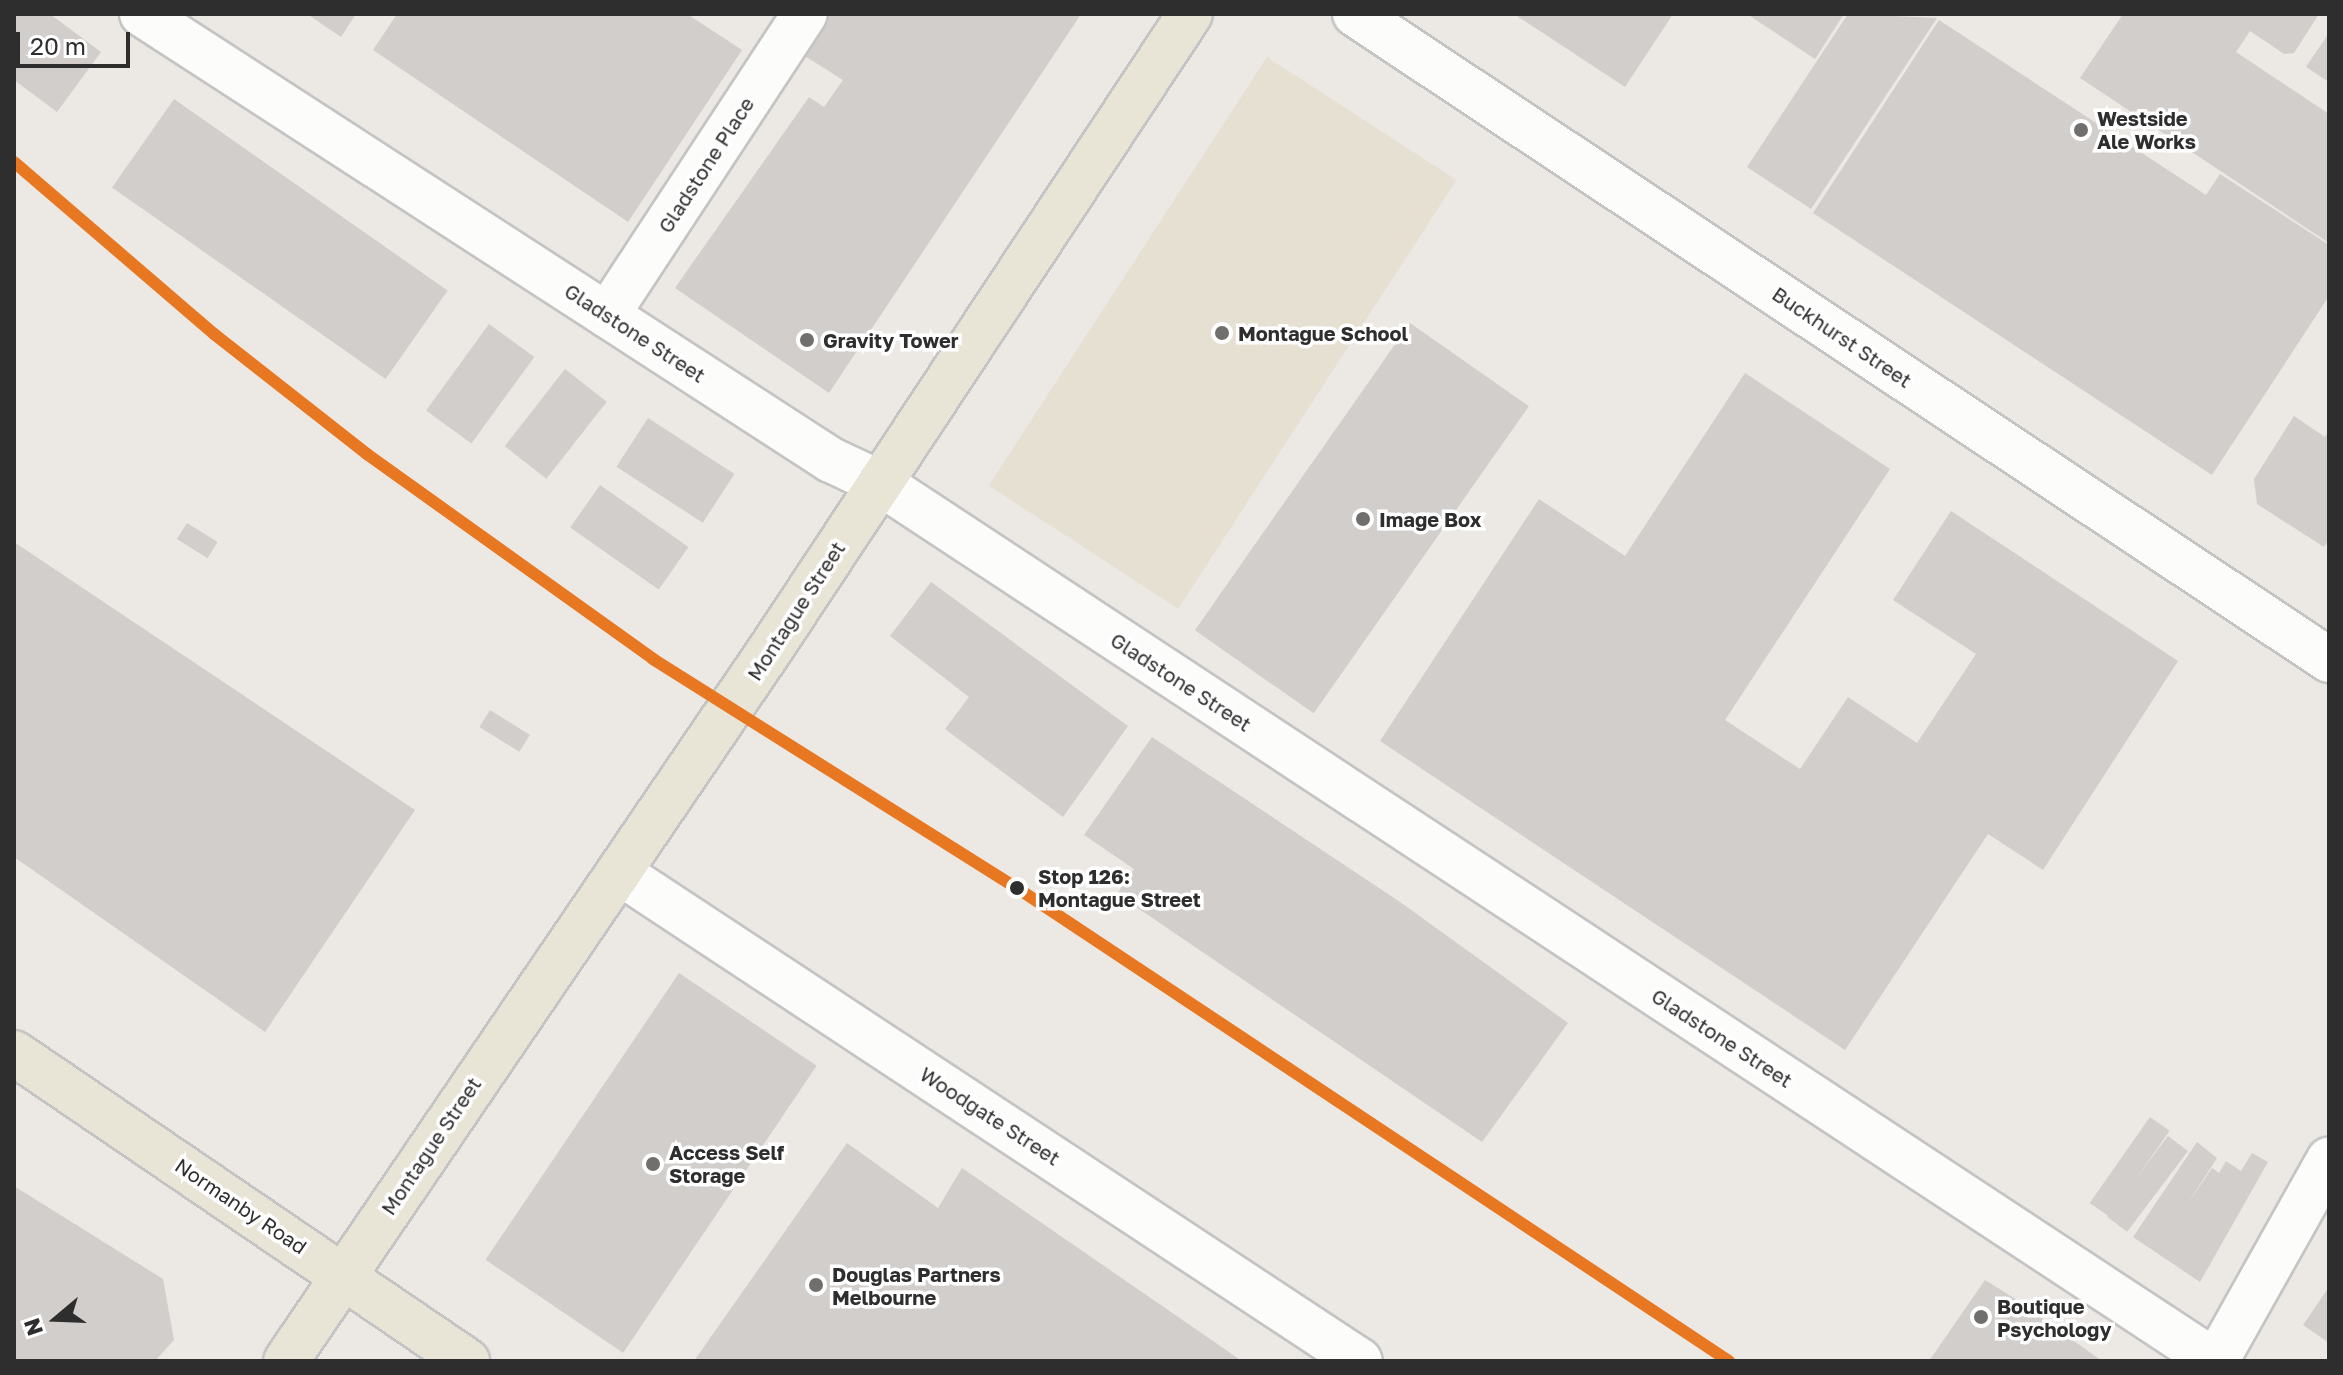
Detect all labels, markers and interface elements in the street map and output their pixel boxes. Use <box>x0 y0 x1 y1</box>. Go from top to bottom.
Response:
scale bar <box>20 16 134 66</box>
text: 20 m <box>30 31 86 60</box>
street label: Gladstone Place <box>653 93 759 237</box>
place label: Westside Ale Works <box>2097 106 2196 153</box>
marker: Westside Ale Works <box>2072 121 2090 139</box>
street label: Gladstone Street <box>560 279 710 387</box>
street label: Buckhurst Street <box>1768 282 1916 392</box>
place label: Montague School <box>1238 321 1408 345</box>
marker: Montague School <box>1213 324 1231 342</box>
place label: Gravity Tower <box>823 328 959 352</box>
marker: Gravity Tower <box>798 331 816 349</box>
place label: Image Box <box>1379 507 1481 531</box>
marker: Image Box <box>1354 510 1372 528</box>
street label: Montague Street <box>742 537 850 685</box>
street label: Gladstone Street <box>1106 628 1256 736</box>
place label: Stop 126: Montague Street <box>1038 864 1201 911</box>
marker: Stop 126: Montague Street <box>1003 874 1031 902</box>
street label: Gladstone Street <box>1647 984 1797 1092</box>
street label: Woodgate Street <box>916 1062 1064 1170</box>
street label: Montague Street <box>376 1073 486 1219</box>
place label: Access Self Storage <box>669 1140 784 1187</box>
street label: Normanby Road <box>171 1153 311 1259</box>
marker: Access Self Storage <box>644 1155 662 1173</box>
place label: Douglas Partners Melbourne <box>832 1262 1001 1309</box>
marker: Douglas Partners Melbourne <box>807 1276 825 1294</box>
north arrow <box>16 1279 96 1359</box>
place label: Boutique Psychology <box>1997 1294 2111 1341</box>
marker: Boutique Psychology <box>1972 1308 1990 1326</box>
text: N <box>17 1315 48 1339</box>

